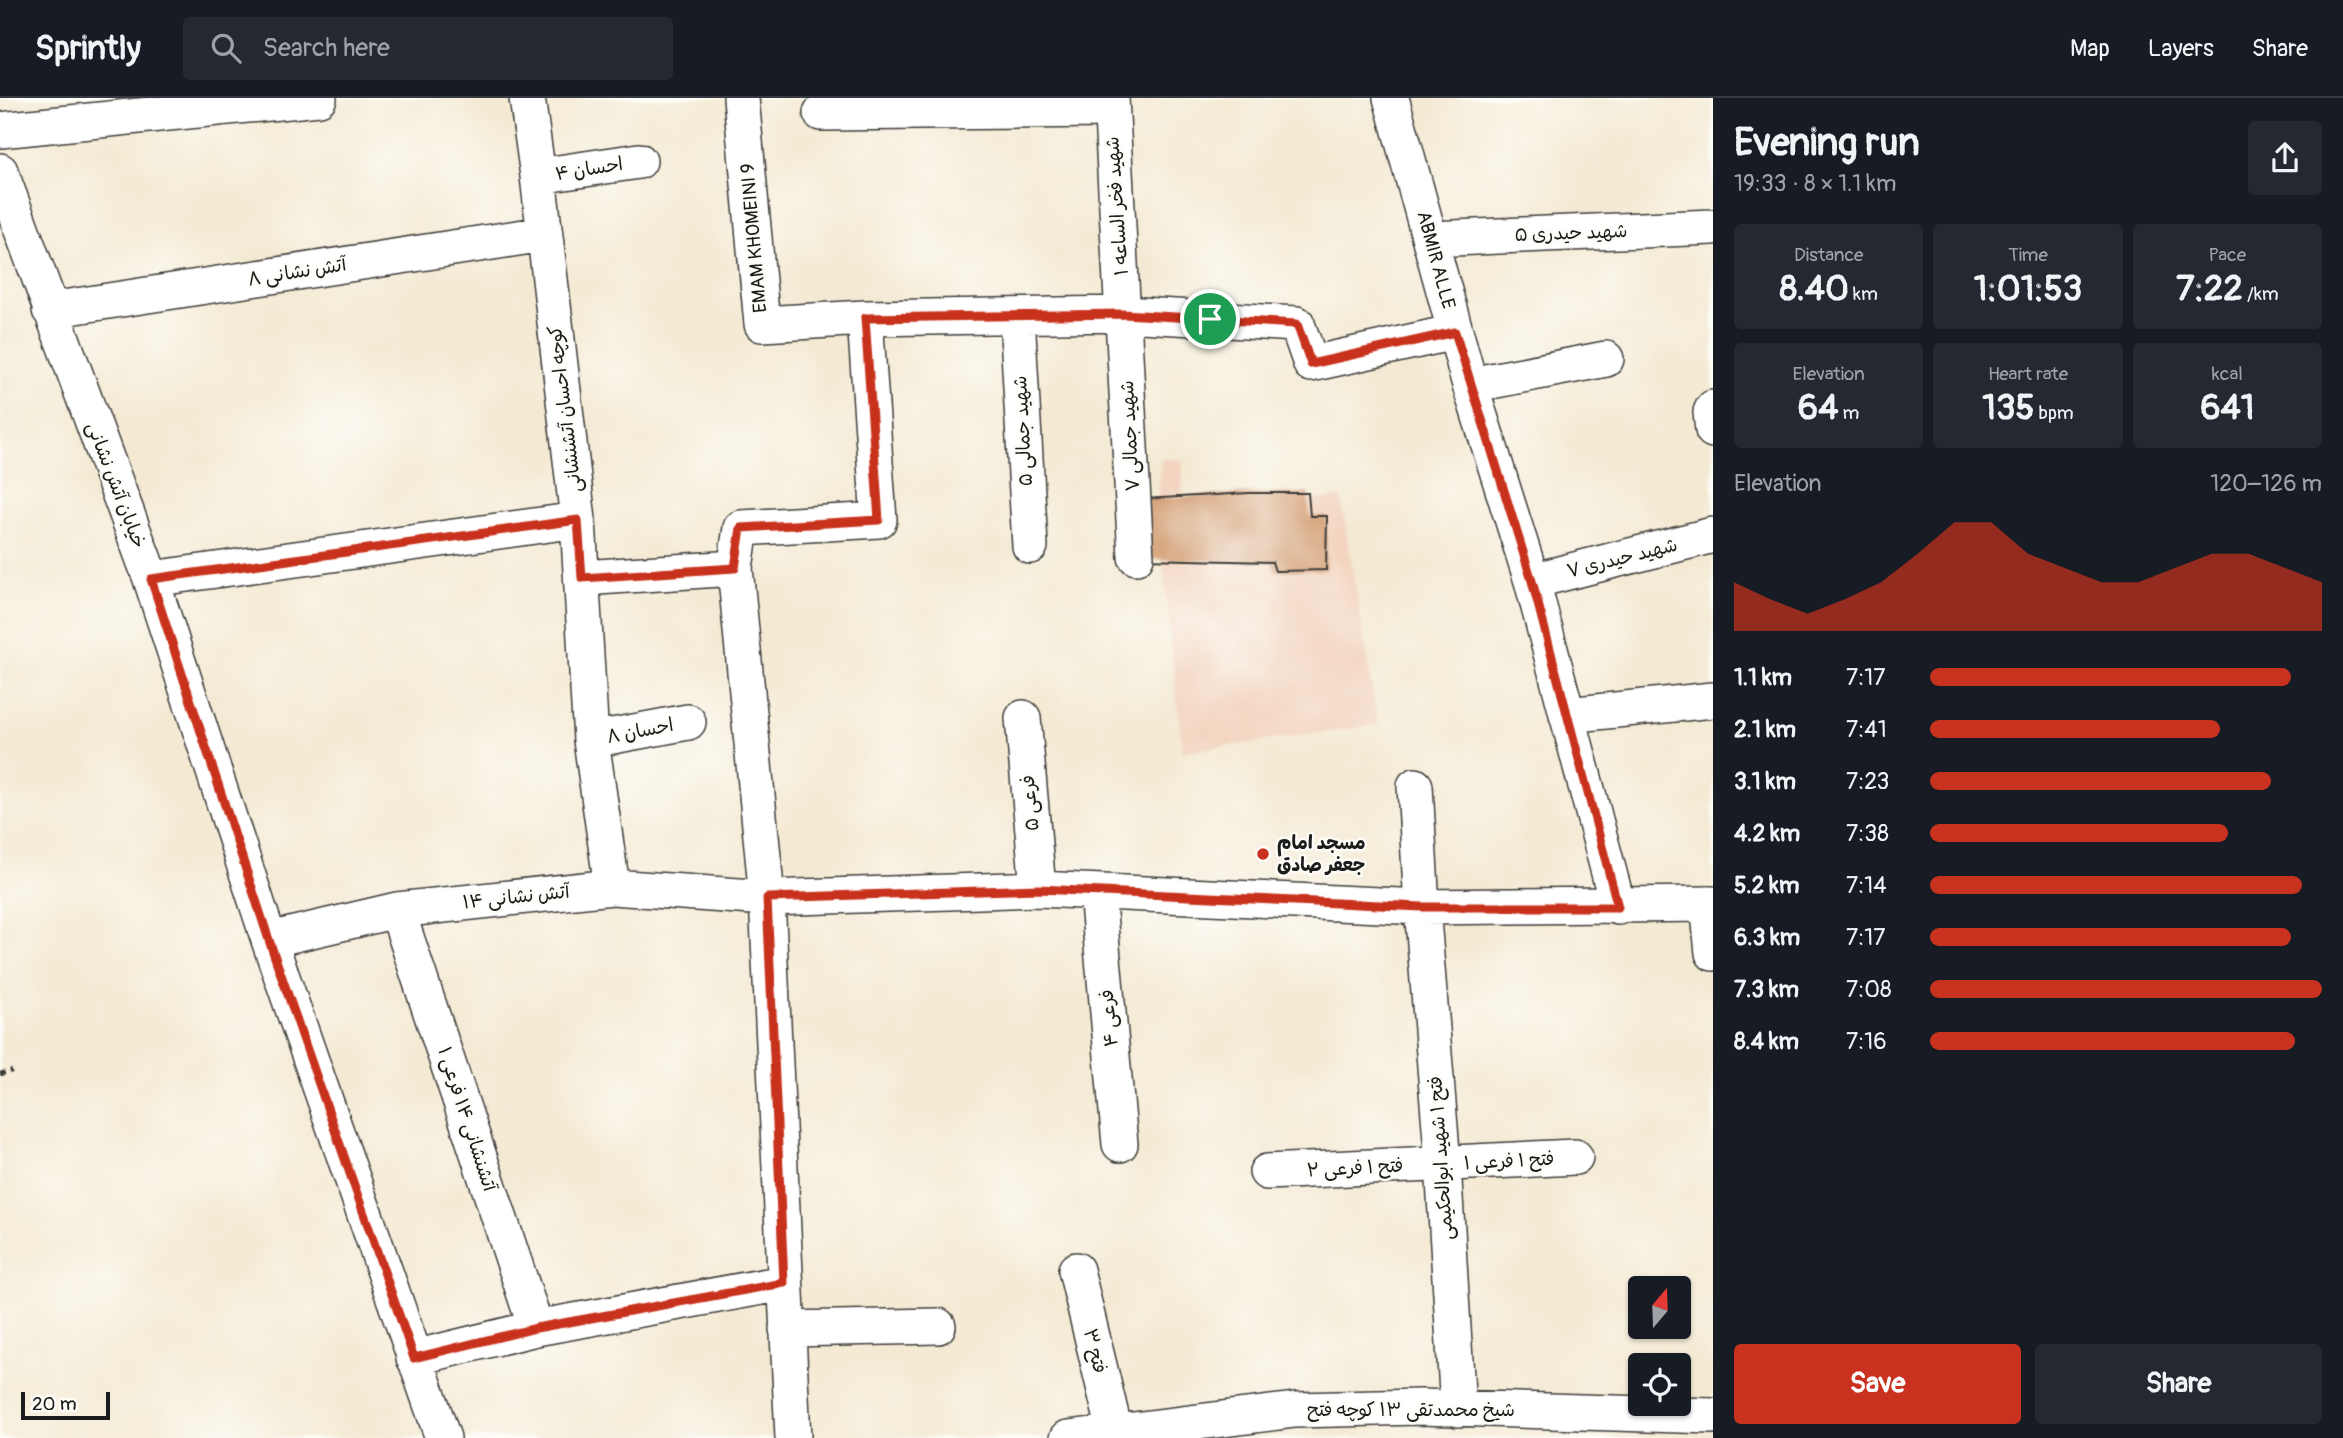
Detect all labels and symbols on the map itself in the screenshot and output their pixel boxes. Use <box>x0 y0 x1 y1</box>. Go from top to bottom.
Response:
street label: شهید فخر الساعه ۱ <box>1100 136 1134 276</box>
street label: احسان ۴ <box>553 152 625 186</box>
street label: EMAM KHOMEINI 9 <box>735 162 773 314</box>
street label: ABMIR ALLE <box>1411 208 1461 312</box>
street label: شهید حیدری ۵ <box>1514 219 1628 247</box>
street label: آتش نشانی ۸ <box>246 252 349 292</box>
pin <box>1180 289 1240 349</box>
street label: کوچه احسان آتشنشانی <box>543 324 587 494</box>
street label: شهید جمالی ۵ <box>1008 375 1038 487</box>
street label: شهید جمالی ۷ <box>1115 380 1145 492</box>
street label: خیابان آتش نشانی <box>81 418 151 552</box>
street label: شهید حیدری ۷ <box>1564 533 1680 583</box>
street label: احسان ۸ <box>605 713 675 749</box>
street label: فرعی ۵ <box>1016 774 1044 832</box>
place label: مسجد امام جعفر صادق <box>1277 831 1366 877</box>
marker: مسجد امام جعفر صادق <box>1255 846 1271 862</box>
street label: آتش نشانی ۱۴ <box>461 879 572 915</box>
street label: فرعی ۴ <box>1095 988 1123 1048</box>
street label: آتشنشانی ۱۴ فرعی ۱ <box>432 1044 502 1196</box>
street label: فتح ۱ شهید ابوالحکیمی <box>1423 1075 1459 1241</box>
street label: فتح ۱ فرعی ۱ <box>1463 1147 1555 1175</box>
street label: فتح ۱ فرعی ۲ <box>1306 1153 1404 1183</box>
north arrow <box>1628 1276 1690 1339</box>
street label: فتح ۳ <box>1078 1326 1112 1376</box>
scale bar <box>21 1389 110 1421</box>
street label: شیخ محمدتقی ۱۳ کوچه فتح <box>1307 1398 1515 1422</box>

